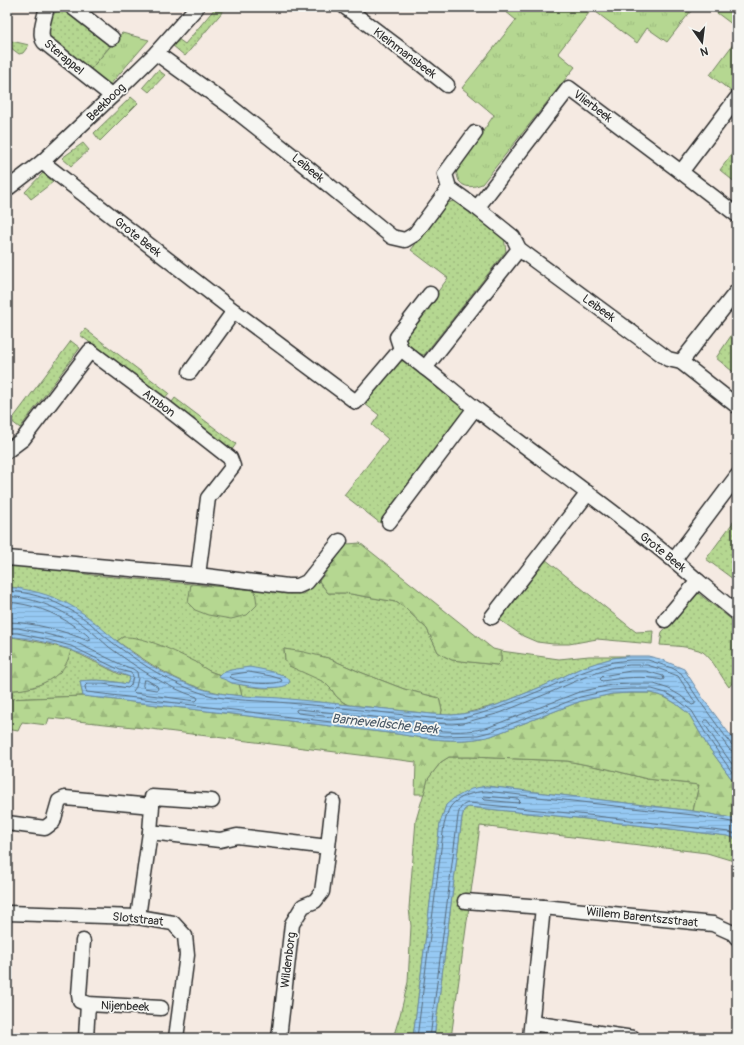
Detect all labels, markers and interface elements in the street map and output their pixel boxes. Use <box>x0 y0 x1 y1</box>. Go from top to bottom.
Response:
north arrow <box>682 22 722 62</box>
street label: Kleinmansbeek <box>370 25 439 82</box>
street label: Sterappel <box>41 36 87 79</box>
text: N <box>699 44 709 59</box>
street label: Beekboog <box>84 80 129 125</box>
street label: Vlierbeek <box>570 87 615 126</box>
street label: Leibeek <box>288 151 327 186</box>
street label: Grote Beek <box>111 214 164 260</box>
street label: Leibeek <box>579 291 618 326</box>
street label: Ambon <box>139 386 178 421</box>
street label: Grote Beek <box>636 529 689 576</box>
water label: Barneveldsche Beek <box>331 710 440 738</box>
street label: Willem Barentszstraat <box>585 904 699 931</box>
street label: Slotstraat <box>112 909 164 930</box>
street label: Wildenborg <box>278 931 299 989</box>
street label: Nijenbeek <box>101 998 149 1015</box>

